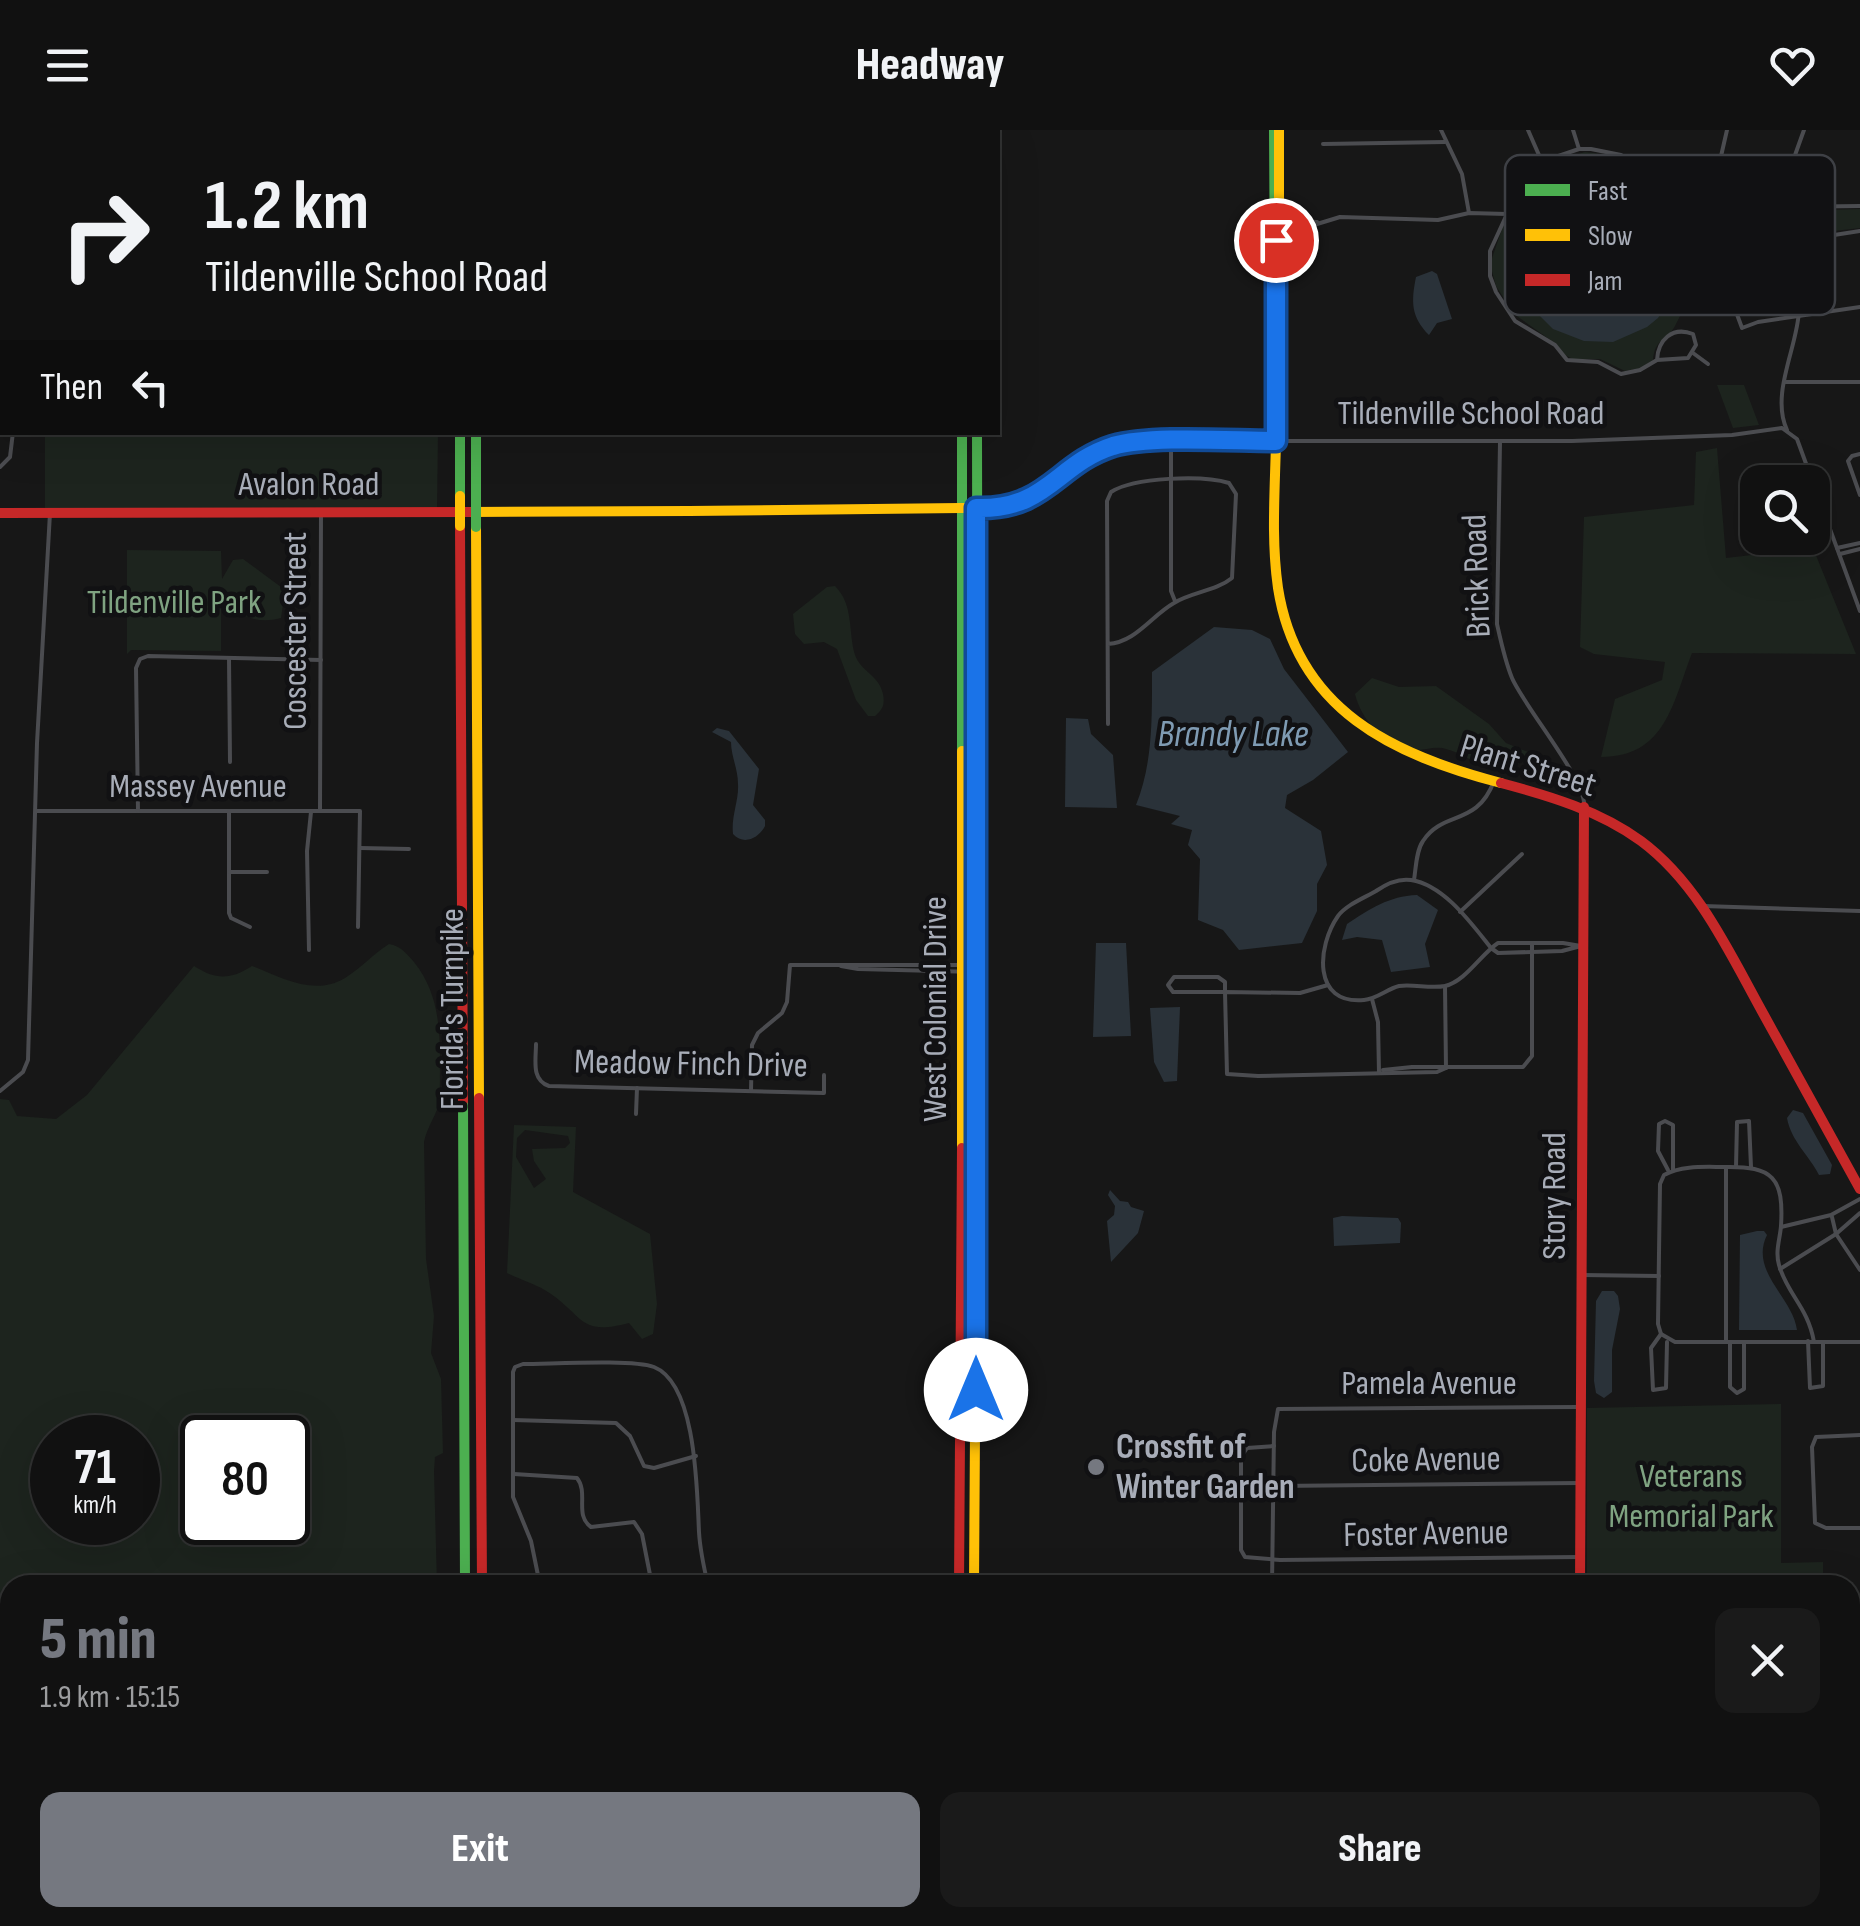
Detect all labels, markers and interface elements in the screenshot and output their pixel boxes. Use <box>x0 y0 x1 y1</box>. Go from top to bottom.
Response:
icon: menu <box>40 38 95 93</box>
text: Headway <box>856 38 1004 93</box>
icon: heart <box>1765 38 1820 93</box>
legend <box>1505 155 1835 315</box>
text: 1.2 km <box>205 165 369 249</box>
icon: right <box>40 170 170 300</box>
text: Fast <box>1588 175 1627 208</box>
pin <box>1234 198 1319 283</box>
icon: arrive <box>1249 213 1304 268</box>
text: Slow <box>1588 220 1633 253</box>
text: Tildenville School Road <box>205 250 548 305</box>
text: Jam <box>1587 265 1623 298</box>
icon: left <box>123 360 178 415</box>
text: Then <box>40 365 103 410</box>
street label: Tildenville School Road <box>1338 392 1604 435</box>
street label: Avalon Road <box>238 463 379 506</box>
map controls <box>1740 465 1830 555</box>
button: search <box>1740 465 1830 555</box>
street label: Brick Road <box>1453 514 1501 638</box>
street label: Coscester Street <box>274 532 317 730</box>
park label: Tildenville Park <box>87 581 262 624</box>
water label: Brandy Lake <box>1157 712 1309 757</box>
street label: Plant Street <box>1455 725 1601 807</box>
street label: Massey Avenue <box>109 765 287 808</box>
street label: West Colonial Drive <box>914 896 957 1122</box>
street label: Florida's Turnpike <box>431 908 474 1110</box>
street label: Meadow Finch Drive <box>574 1040 808 1088</box>
street label: Story Road <box>1533 1132 1576 1260</box>
position arrow <box>924 1338 1028 1442</box>
street label: Pamela Avenue <box>1341 1362 1517 1405</box>
speed limit sign: 80 <box>180 1415 310 1545</box>
place label: Crossfit of Winter Garden <box>1116 1426 1295 1509</box>
street label: Coke Avenue <box>1351 1437 1501 1483</box>
text: 71 <box>74 1438 116 1498</box>
park label: Veterans Memorial Park <box>1608 1455 1774 1538</box>
marker: Crossfit of Winter Garden <box>1085 1456 1107 1478</box>
text: km/h <box>73 1490 117 1521</box>
street label: Foster Avenue <box>1343 1511 1509 1557</box>
text: 5 min <box>40 1604 157 1676</box>
button: close <box>1715 1608 1820 1713</box>
text: 1.9 km · 15:15 <box>40 1678 180 1717</box>
button: Exit <box>40 1792 920 1907</box>
button: Share <box>940 1792 1820 1907</box>

